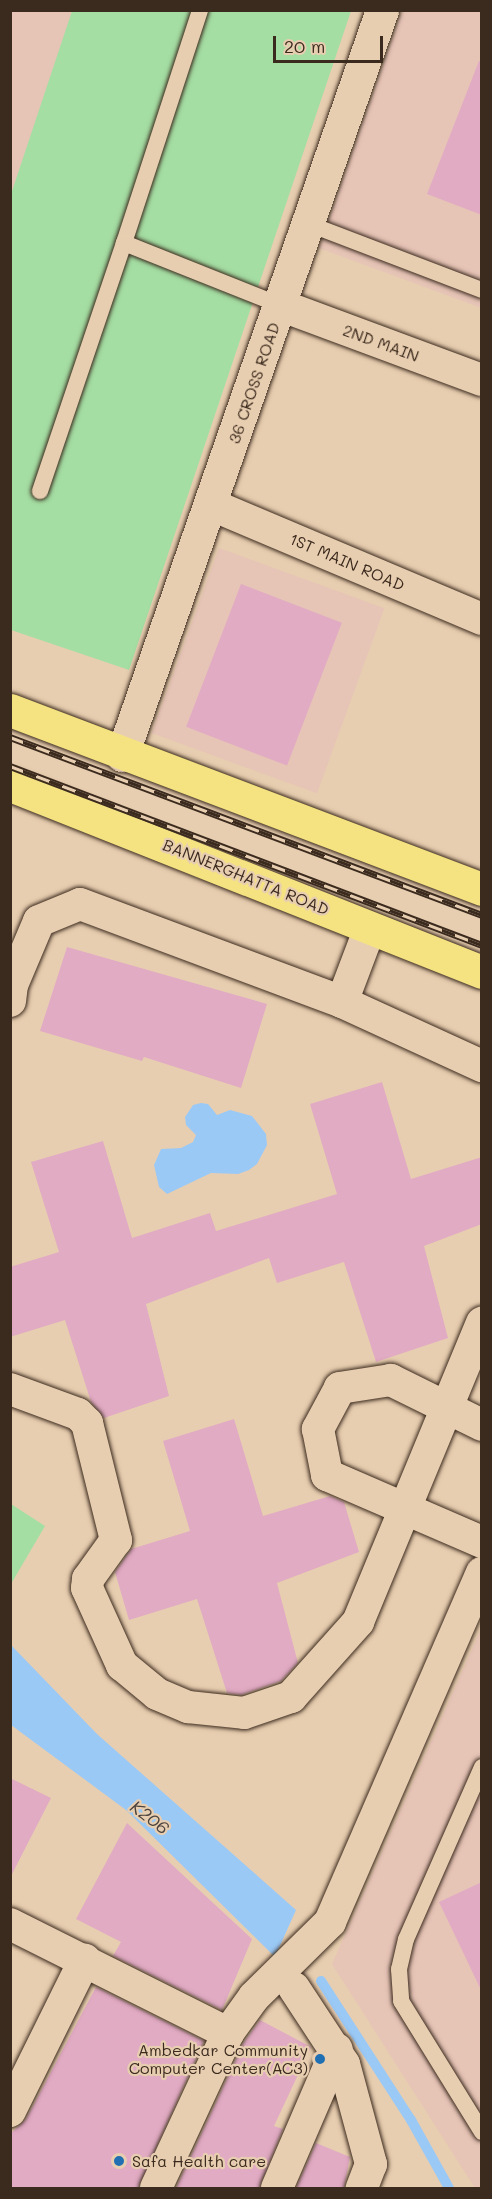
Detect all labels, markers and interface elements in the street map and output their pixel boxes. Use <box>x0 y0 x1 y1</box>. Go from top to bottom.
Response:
scale bar <box>276 24 386 62</box>
text: 20 m <box>284 34 325 58</box>
street label: 36 CROSS ROAD <box>224 320 284 446</box>
street label: 2ND MAIN <box>340 320 422 366</box>
street label: 1ST MAIN ROAD <box>287 529 407 595</box>
street label: BANNERGHATTA ROAD <box>160 835 332 919</box>
water label: K206 <box>126 1795 174 1839</box>
place label: Ambedkar Community Computer Center(AC3) <box>129 2040 308 2078</box>
marker: Ambedkar Community Computer Center(AC3) <box>313 2052 327 2066</box>
place label: Safa Health care <box>132 2151 266 2171</box>
marker: Safa Health care <box>110 2152 128 2170</box>

